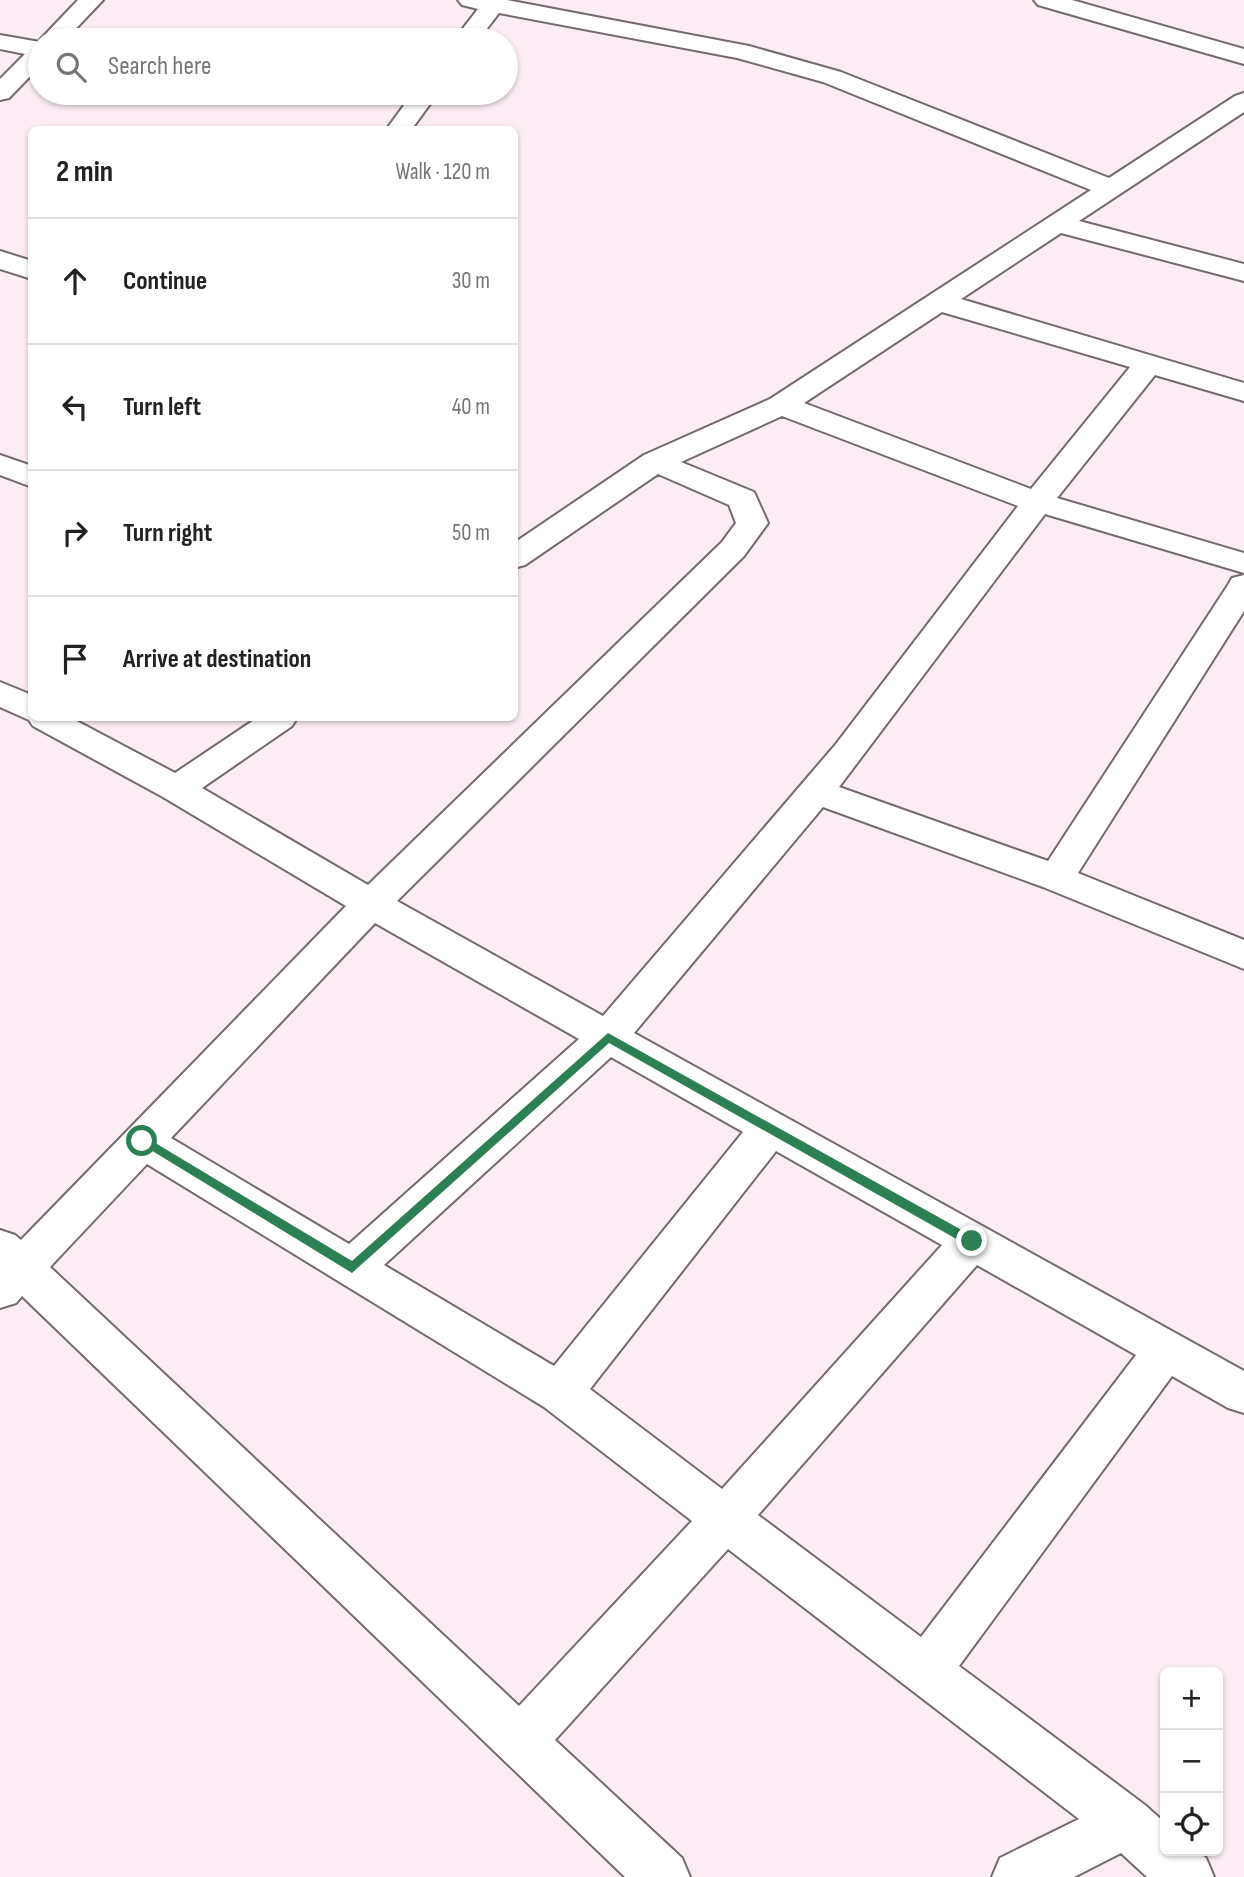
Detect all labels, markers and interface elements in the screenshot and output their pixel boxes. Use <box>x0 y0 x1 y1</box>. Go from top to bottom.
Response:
search box <box>28 28 518 105</box>
icon: search <box>52 48 90 86</box>
text: Search here <box>108 51 211 82</box>
text: 2 min <box>56 154 113 190</box>
text: Walk · 120 m <box>395 158 490 186</box>
icon: ahead <box>56 262 94 300</box>
text: Continue <box>123 266 207 297</box>
text: 30 m <box>452 267 490 295</box>
icon: left <box>56 388 94 426</box>
text: Turn left <box>123 392 201 423</box>
text: 40 m <box>452 393 490 421</box>
icon: right <box>56 514 94 552</box>
text: Turn right <box>123 518 212 549</box>
text: 50 m <box>452 519 490 547</box>
icon: arrive <box>56 640 94 678</box>
text: Arrive at destination <box>123 644 311 675</box>
route start <box>126 1125 157 1156</box>
route end <box>956 1225 987 1256</box>
map controls <box>1160 1667 1223 1856</box>
button: + <box>1160 1667 1223 1730</box>
button: − <box>1160 1730 1223 1793</box>
button: locate <box>1160 1793 1223 1856</box>

